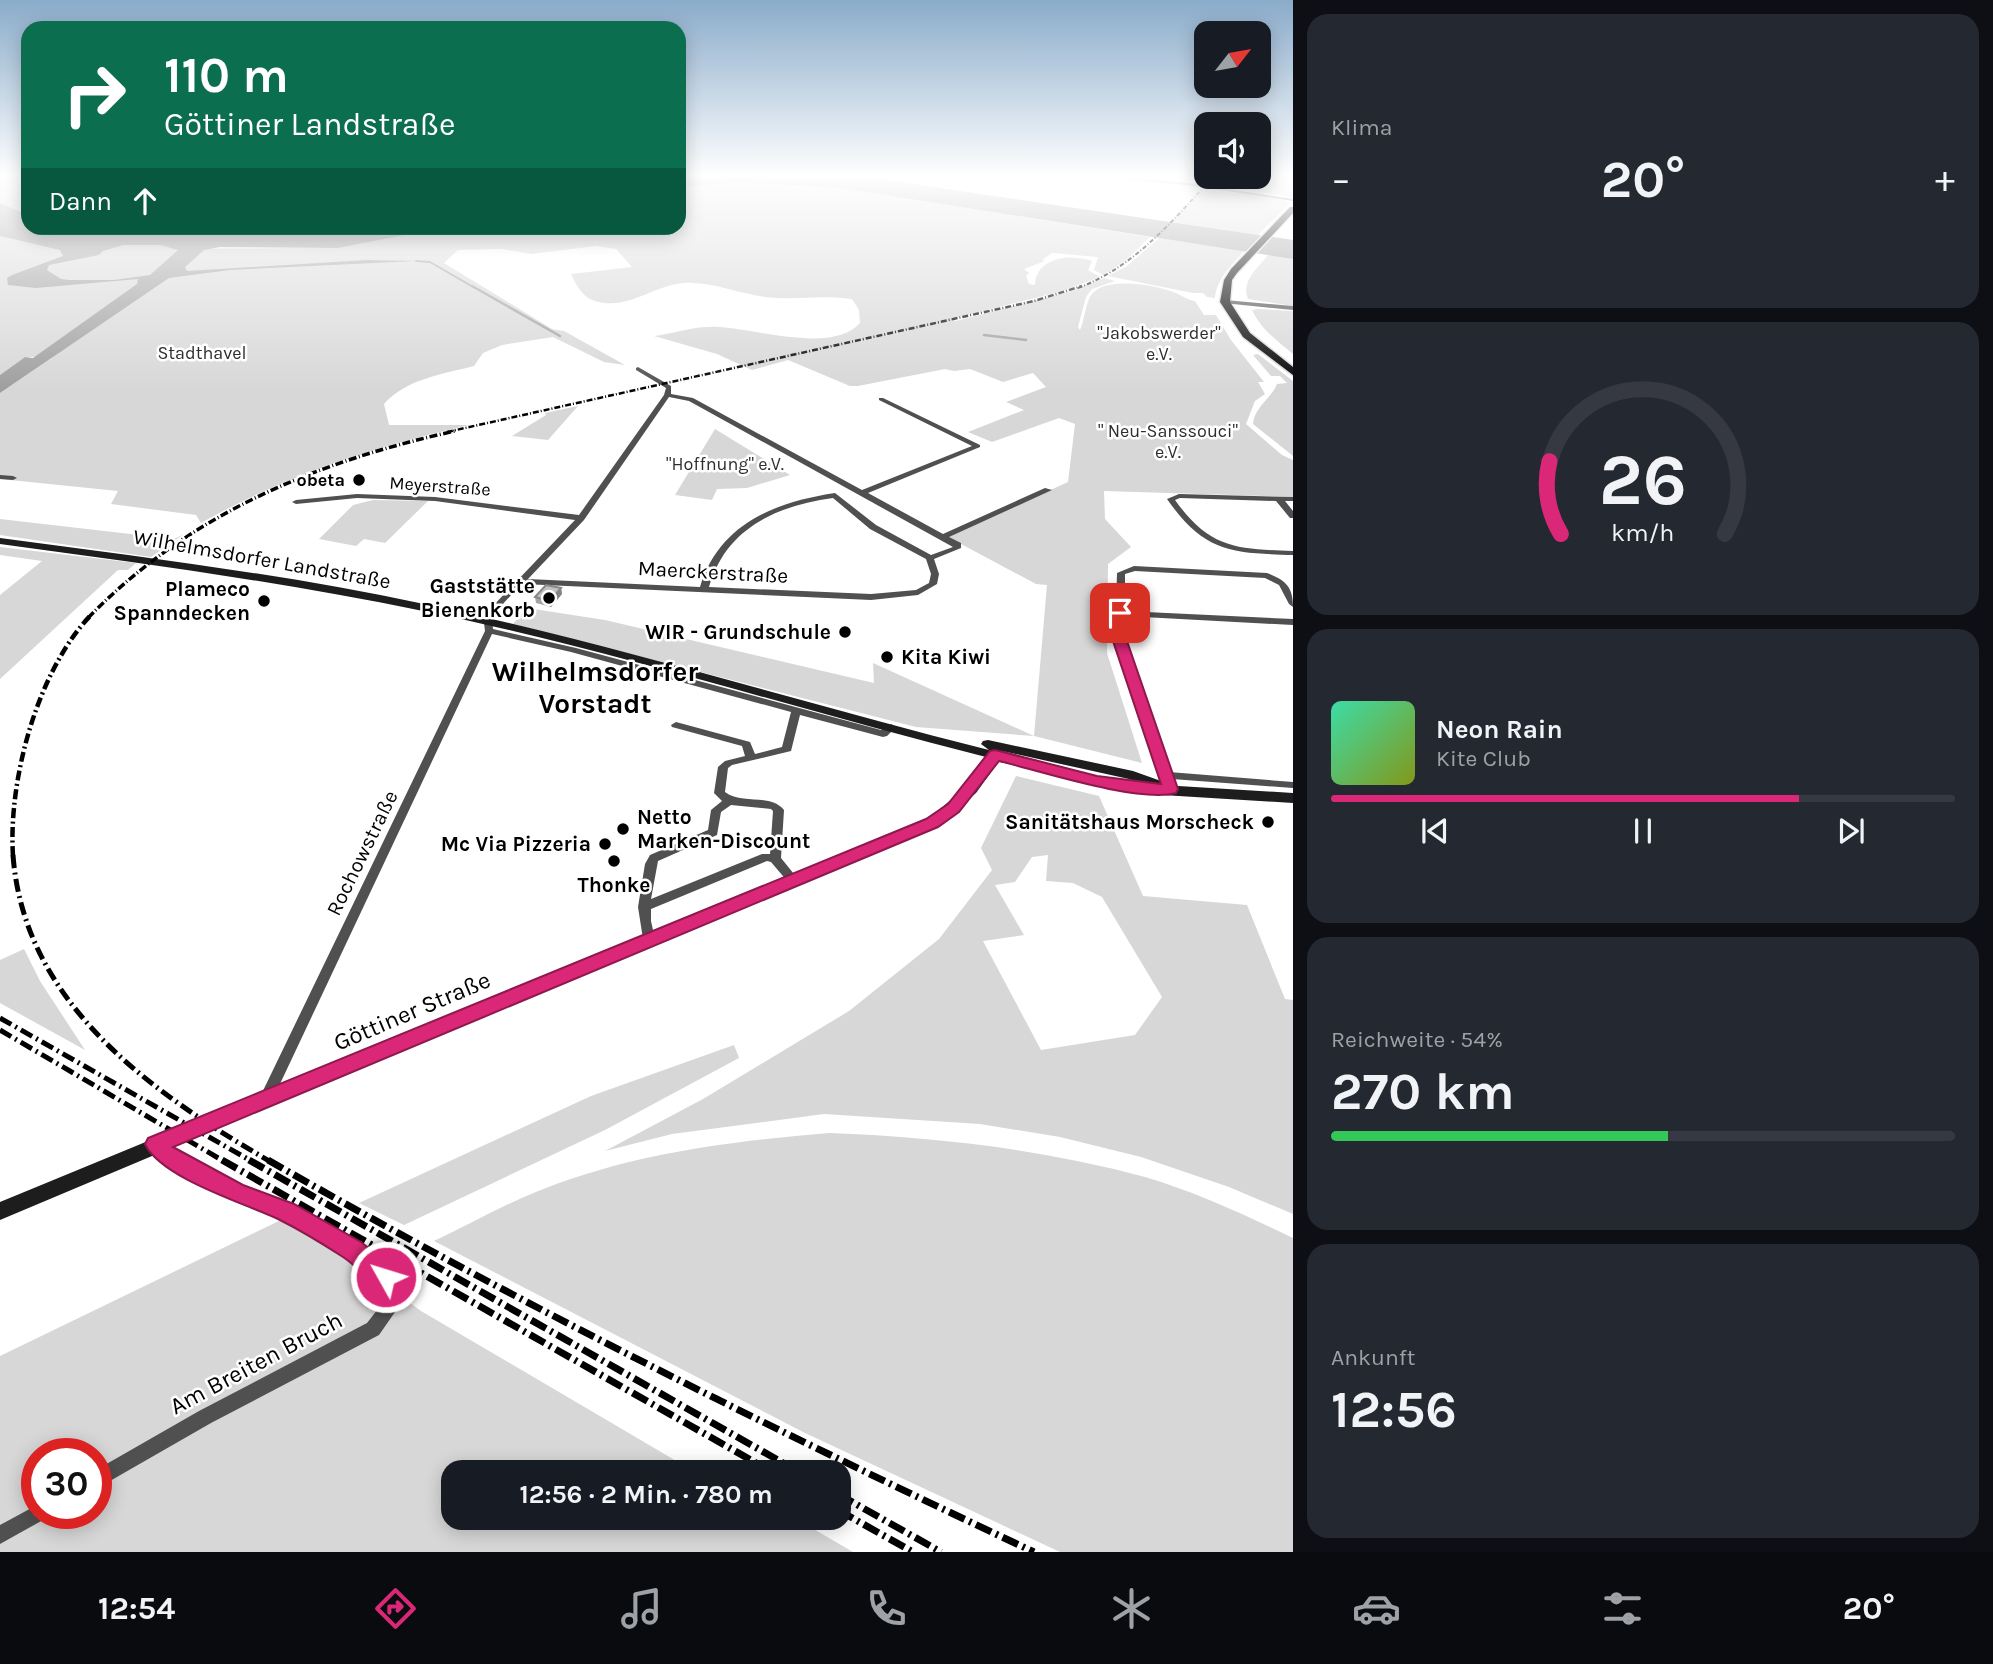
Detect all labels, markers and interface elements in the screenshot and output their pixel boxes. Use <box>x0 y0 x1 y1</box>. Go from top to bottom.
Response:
north arrow <box>1194 21 1270 98</box>
map controls <box>1194 21 1271 189</box>
text: 110 m <box>164 47 289 104</box>
icon: right <box>49 49 140 140</box>
text: Göttiner Landstraße <box>164 106 456 143</box>
button: sound <box>1194 112 1271 189</box>
text: Klima <box>1331 114 1392 141</box>
text: 20° <box>1601 149 1685 210</box>
text: − <box>1331 157 1351 202</box>
text: + <box>1935 157 1955 202</box>
icon: ahead <box>126 182 164 220</box>
text: Dann <box>49 186 112 217</box>
park label: "Jakobswerder" e.V. <box>1097 322 1221 365</box>
park label: Stadthavel <box>157 342 247 364</box>
park label: " Neu-Sanssouci" e.V. <box>1098 420 1238 463</box>
text: 26 <box>1599 438 1687 523</box>
park label: "Hoffnung" e.V. <box>666 453 784 475</box>
place label: obeta <box>297 469 345 491</box>
street label: Meyerstraße <box>389 471 491 501</box>
marker: obeta <box>351 472 367 488</box>
text: km/h <box>1611 518 1675 547</box>
street label: Wilhelmsdorfer Landstraße <box>131 524 393 594</box>
street label: Maerckerstraße <box>637 556 789 588</box>
place label: Gaststätte Bienenkorb <box>421 574 535 622</box>
place label: Plameco Spanndecken <box>114 577 250 625</box>
pin <box>1090 583 1150 643</box>
marker: Gaststätte Bienenkorb <box>541 590 557 606</box>
marker: Plameco Spanndecken <box>256 593 272 609</box>
icon: arrive <box>1101 594 1139 632</box>
place label: WIR - Grundschule <box>645 620 831 644</box>
marker: WIR - Grundschule <box>837 624 853 640</box>
place label: Kita Kiwi <box>901 645 991 669</box>
marker: Kita Kiwi <box>879 649 895 665</box>
district label: Wilhelmsdorfer Vorstadt <box>492 655 698 720</box>
text: Neon Rain <box>1436 714 1563 745</box>
text: Kite Club <box>1436 745 1531 772</box>
street label: Rochowstraße <box>321 786 403 920</box>
place label: Netto Marken-Discount <box>637 805 810 853</box>
place label: Sanitätshaus Morscheck <box>1005 810 1255 834</box>
icon: previous <box>1416 812 1454 850</box>
icon: pause <box>1624 812 1662 850</box>
icon: next <box>1832 812 1870 850</box>
marker: Sanitätshaus Morscheck <box>1260 814 1276 830</box>
marker: Netto Marken-Discount <box>615 821 631 837</box>
place label: Mc Via Pizzeria <box>441 832 591 856</box>
marker: Mc Via Pizzeria <box>597 836 613 852</box>
marker: Thonke <box>606 853 622 869</box>
place label: Thonke <box>578 873 650 897</box>
street label: Göttiner Straße <box>329 965 495 1057</box>
text: Reichweite · 54% <box>1331 1026 1503 1053</box>
text: 270 km <box>1331 1061 1514 1122</box>
position arrow <box>349 1240 423 1314</box>
street label: Am Breiten Bruch <box>165 1306 347 1420</box>
text: Ankunft <box>1331 1344 1415 1371</box>
text: 12:56 <box>1331 1379 1457 1440</box>
speed limit sign: 30 <box>21 1438 112 1529</box>
text: 12:56 · 2 Min. · 780 m <box>519 1479 773 1510</box>
icon: directions <box>371 1584 420 1633</box>
icon: music <box>617 1584 666 1633</box>
icon: phone <box>862 1584 911 1633</box>
icon: climate <box>1107 1584 1156 1633</box>
icon: car <box>1352 1584 1401 1633</box>
icon: filters <box>1598 1584 1647 1633</box>
text: 12:54 <box>98 1590 175 1627</box>
text: 20° <box>1843 1590 1895 1627</box>

